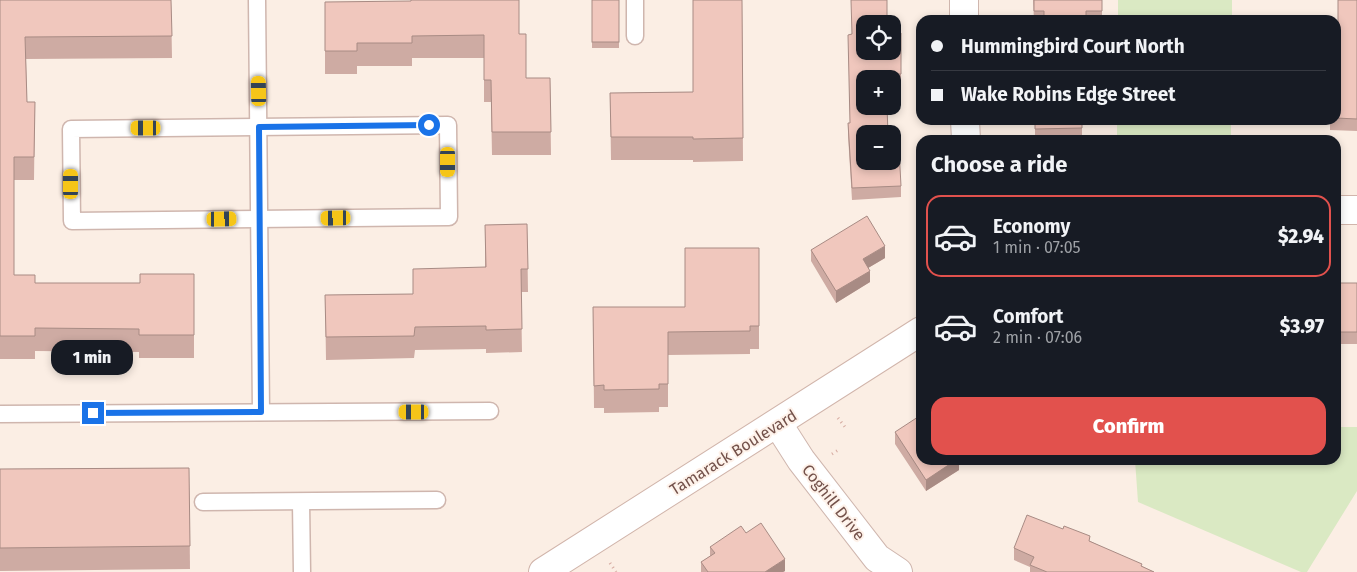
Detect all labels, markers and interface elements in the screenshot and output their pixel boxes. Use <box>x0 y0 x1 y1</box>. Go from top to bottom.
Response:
map controls <box>856 15 901 170</box>
button: locate <box>856 15 901 60</box>
text: Hummingbird Court North <box>961 35 1185 58</box>
button: + <box>856 70 901 115</box>
car <box>251 76 266 106</box>
text: Wake Robins Edge Street <box>961 83 1176 106</box>
route start <box>418 114 440 136</box>
car <box>131 121 161 136</box>
button: − <box>856 125 901 170</box>
car <box>440 147 455 177</box>
text: Choose a ride <box>931 151 1067 178</box>
car <box>63 169 78 199</box>
car <box>320 210 351 226</box>
car <box>206 211 237 227</box>
icon: car <box>933 214 978 259</box>
text: Economy <box>993 215 1070 238</box>
text: $2.94 <box>1278 225 1324 248</box>
text: 1 min · 07:05 <box>993 238 1081 257</box>
icon: car <box>933 304 978 349</box>
text: Comfort <box>993 305 1063 328</box>
text: $3.97 <box>1280 315 1324 338</box>
text: 2 min · 07:06 <box>993 328 1082 347</box>
callout: 1 min <box>52 340 134 376</box>
text: 1 min <box>73 348 111 367</box>
button: Confirm <box>931 397 1326 455</box>
route end <box>82 402 104 424</box>
car <box>399 405 429 420</box>
street label: Tamarack Boulevard <box>666 406 800 499</box>
street label: Coghill Drive <box>798 460 869 544</box>

